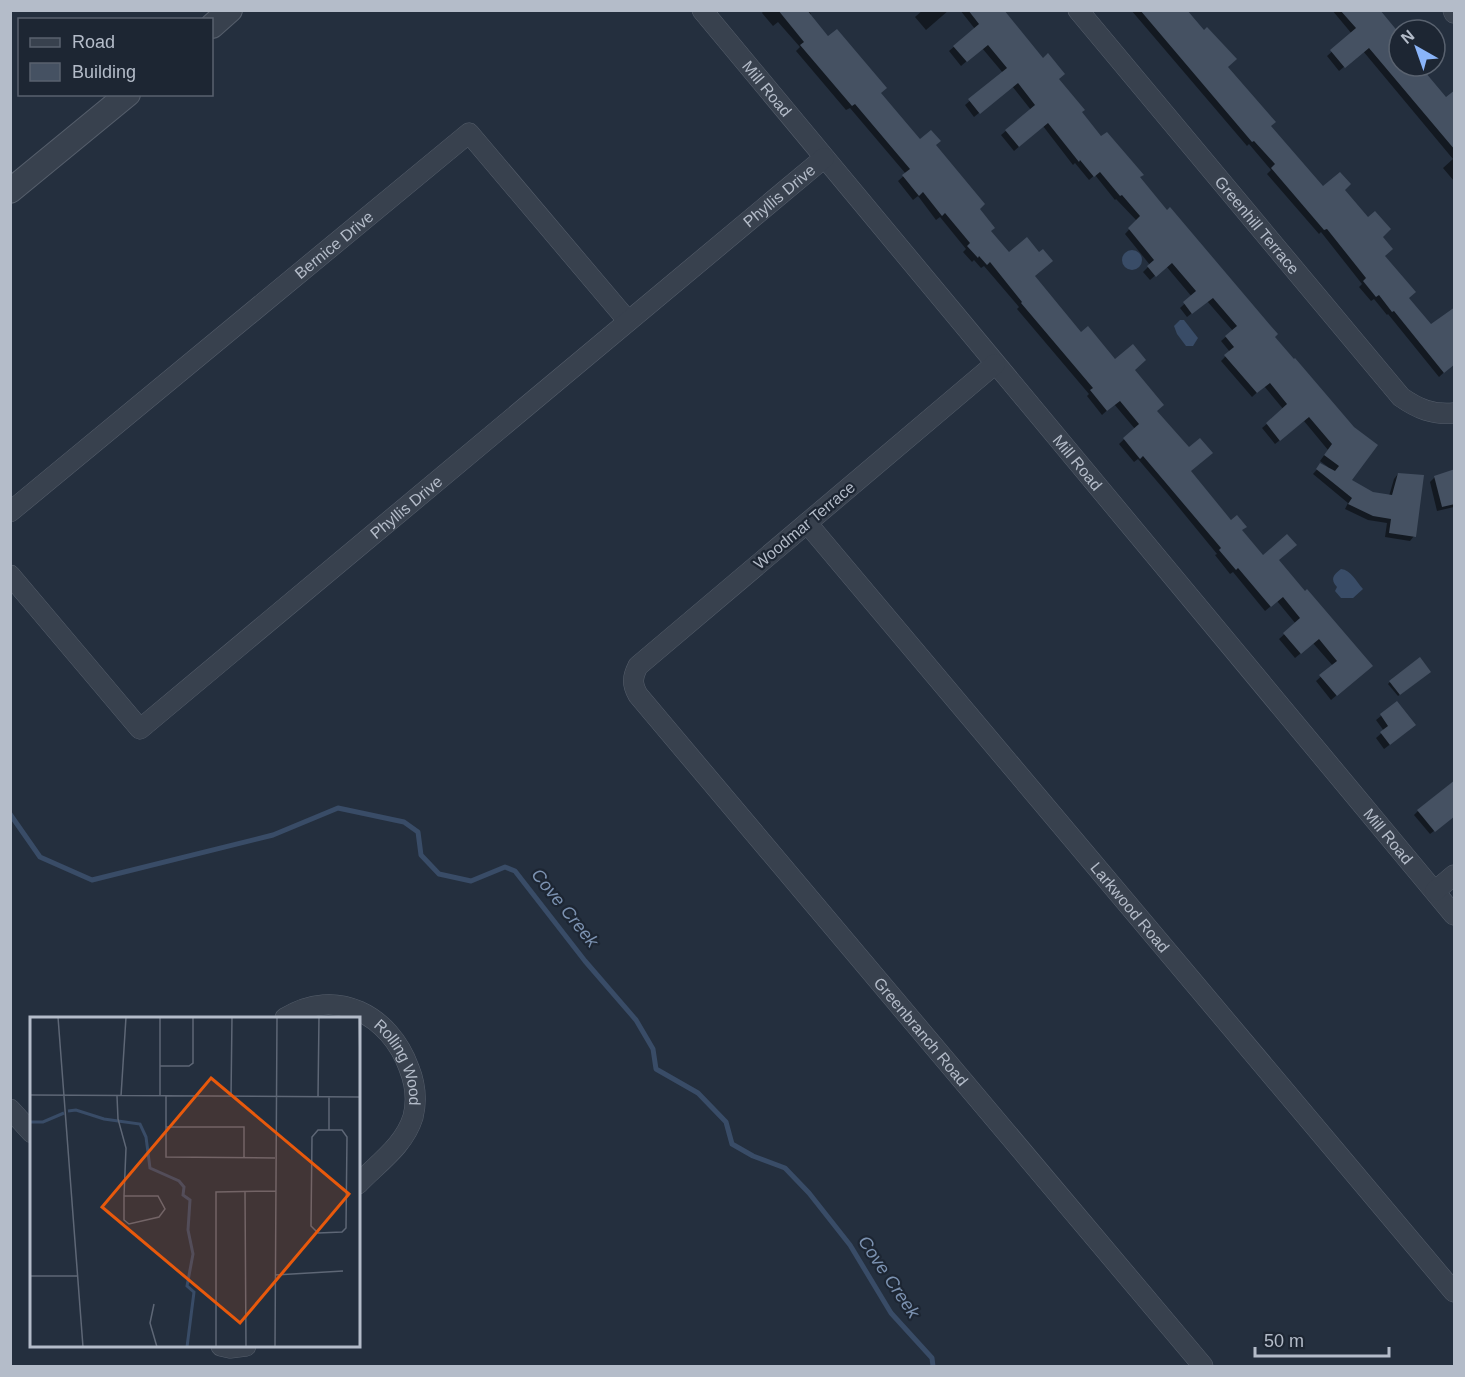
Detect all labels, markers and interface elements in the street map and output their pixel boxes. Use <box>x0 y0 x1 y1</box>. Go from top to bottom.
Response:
legend <box>18 18 213 96</box>
north arrow <box>1387 18 1447 78</box>
text: N <box>1398 27 1418 47</box>
text: Road <box>72 32 115 52</box>
street label: Mill Road <box>739 58 795 120</box>
text: Building <box>72 62 136 82</box>
street label: Phyllis Drive <box>740 161 819 231</box>
street label: Greenhill Terrace <box>1212 173 1303 277</box>
street label: Bernice Drive <box>292 208 377 282</box>
street label: Mill Road <box>1050 431 1105 494</box>
street label: Phyllis Drive <box>367 473 446 542</box>
street label: Woodmar Terrace <box>750 478 858 573</box>
street label: Mill Road <box>1360 805 1416 867</box>
street label: Larkwood Road <box>1087 859 1172 956</box>
water label: Cove Creek <box>527 865 603 952</box>
street label: Greenbranch Road <box>871 974 971 1089</box>
street label: Rolling Wood <box>371 1016 423 1106</box>
inset map <box>30 1017 360 1347</box>
water label: Cove Creek <box>854 1232 924 1323</box>
scale bar <box>1255 1320 1388 1358</box>
text: 50 m <box>1264 1331 1304 1351</box>

